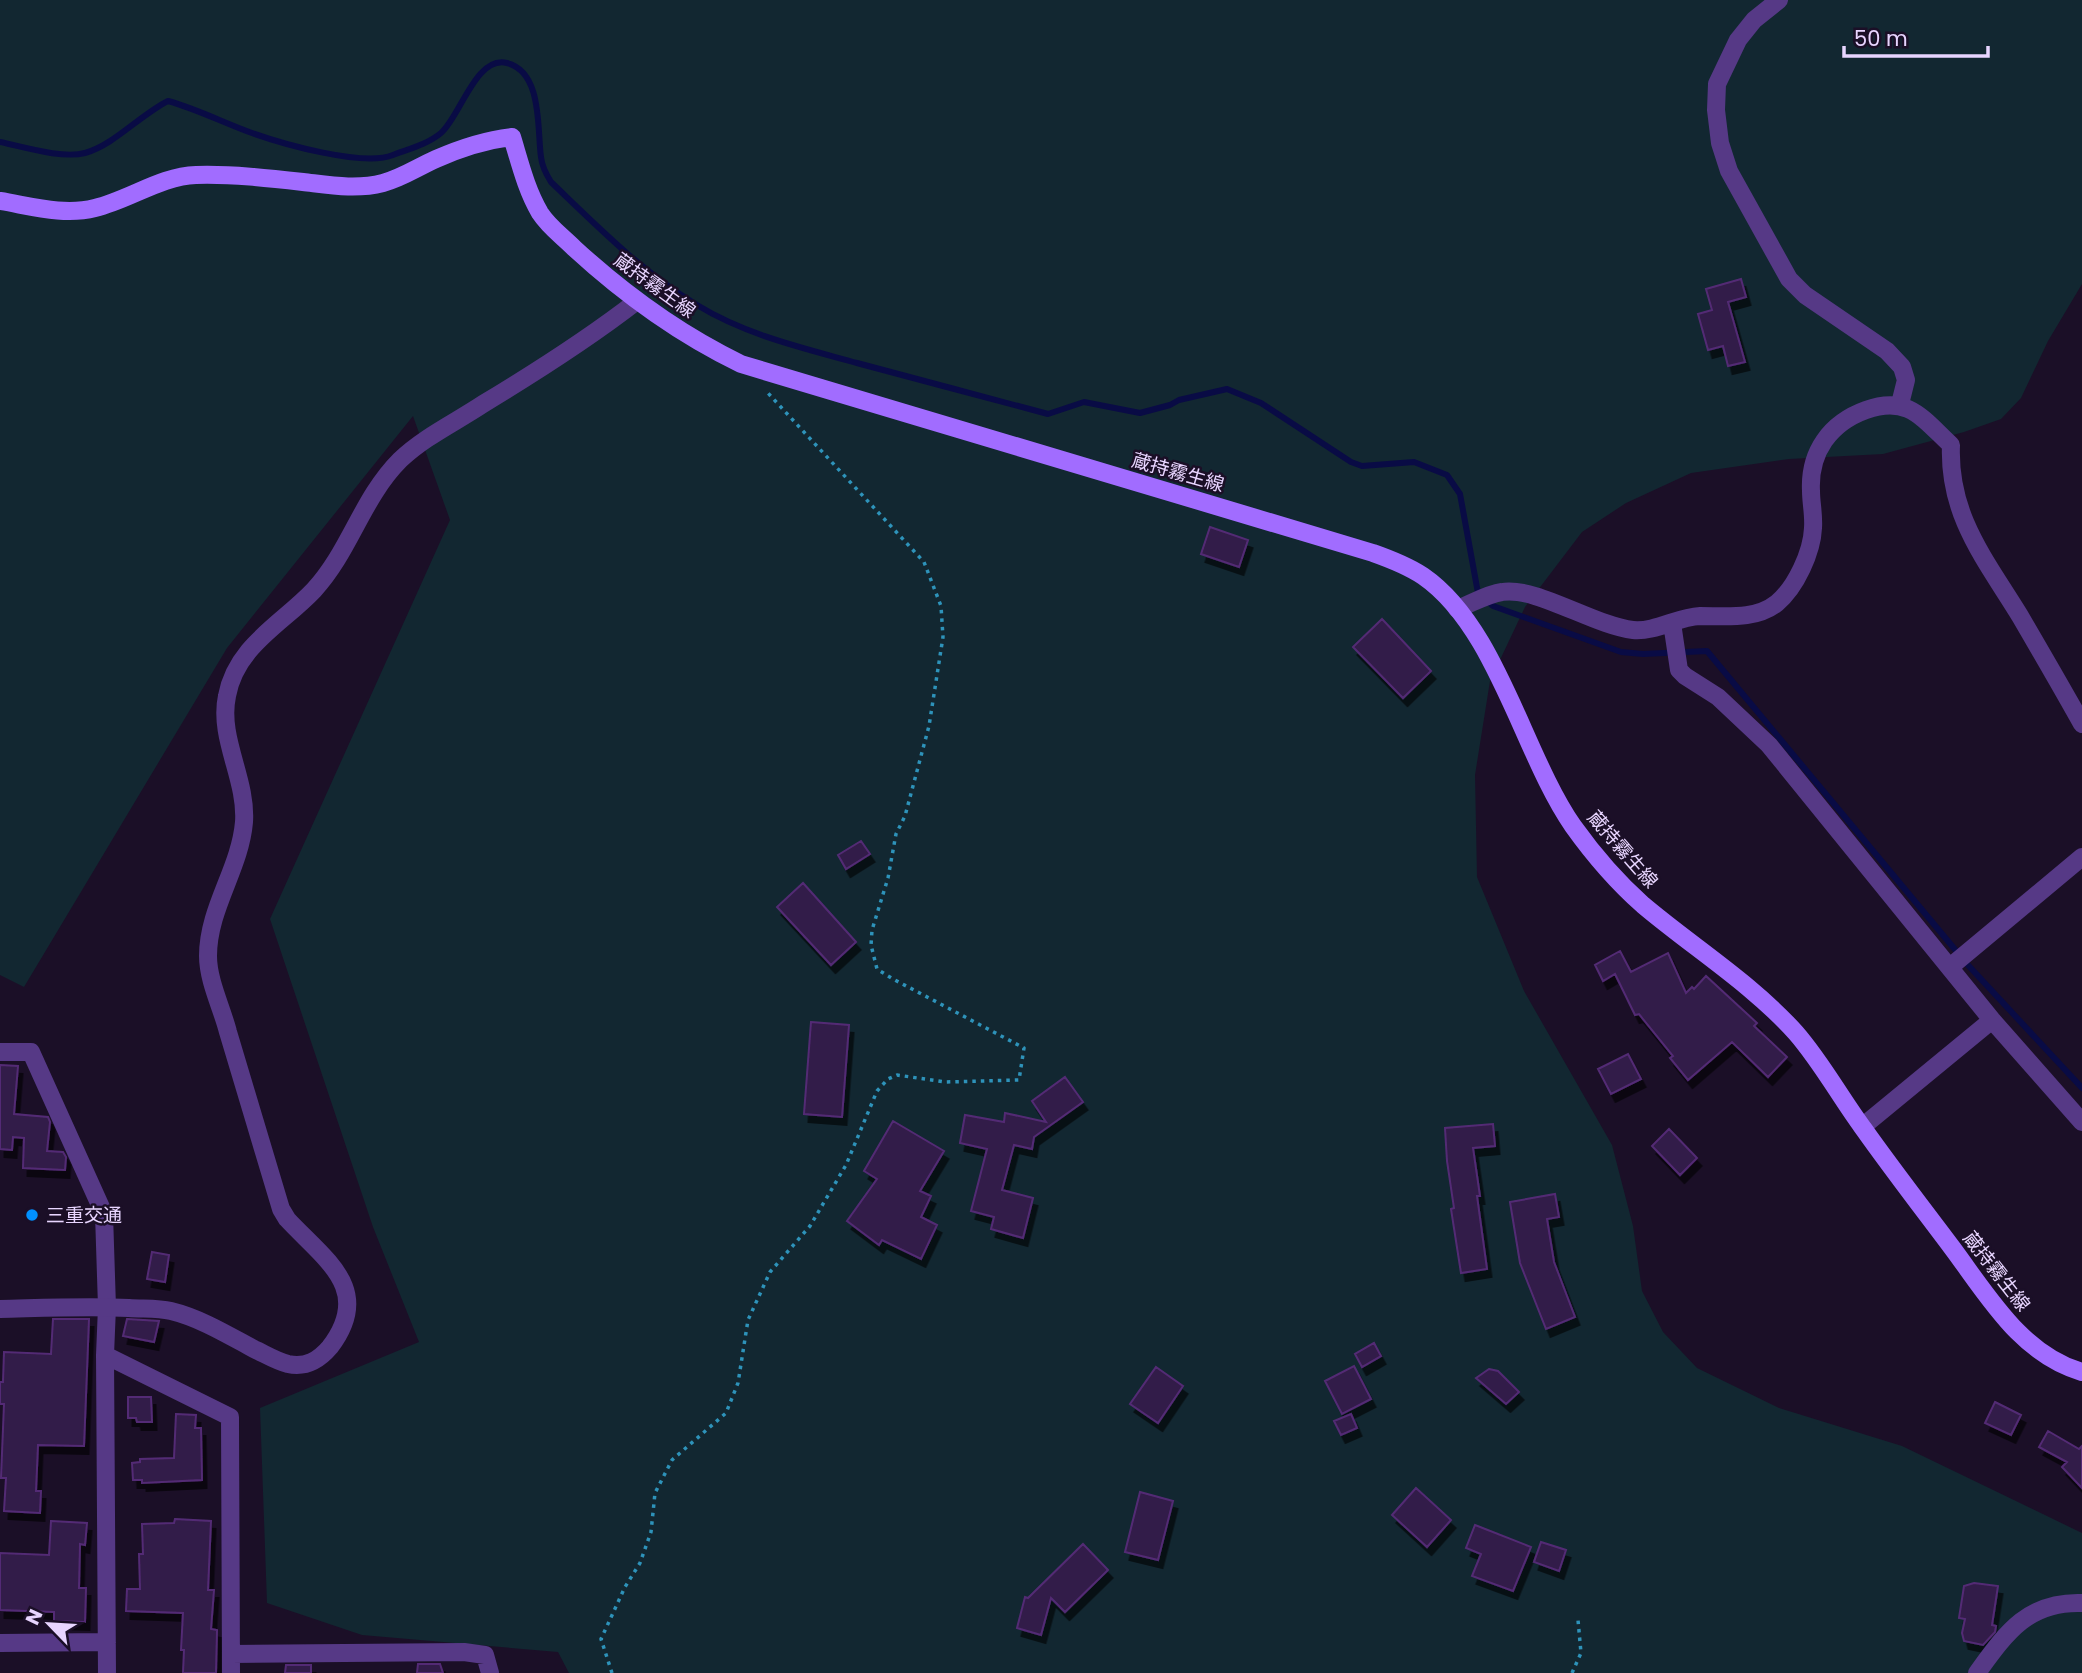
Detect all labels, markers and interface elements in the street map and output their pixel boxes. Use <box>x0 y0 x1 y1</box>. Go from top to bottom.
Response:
scale bar <box>1844 14 1988 58</box>
text: 50 m <box>1854 24 1908 53</box>
street label: 蔵持霧生線 <box>608 247 701 324</box>
street label: 蔵持霧生線 <box>1128 446 1227 499</box>
street label: 蔵持霧生線 <box>1581 805 1664 894</box>
place label: 三重交通 <box>46 1202 122 1229</box>
marker: 三重交通 <box>24 1207 40 1223</box>
street label: 蔵持霧生線 <box>1957 1226 2036 1317</box>
north arrow <box>14 1589 84 1659</box>
text: N <box>19 1605 49 1629</box>

